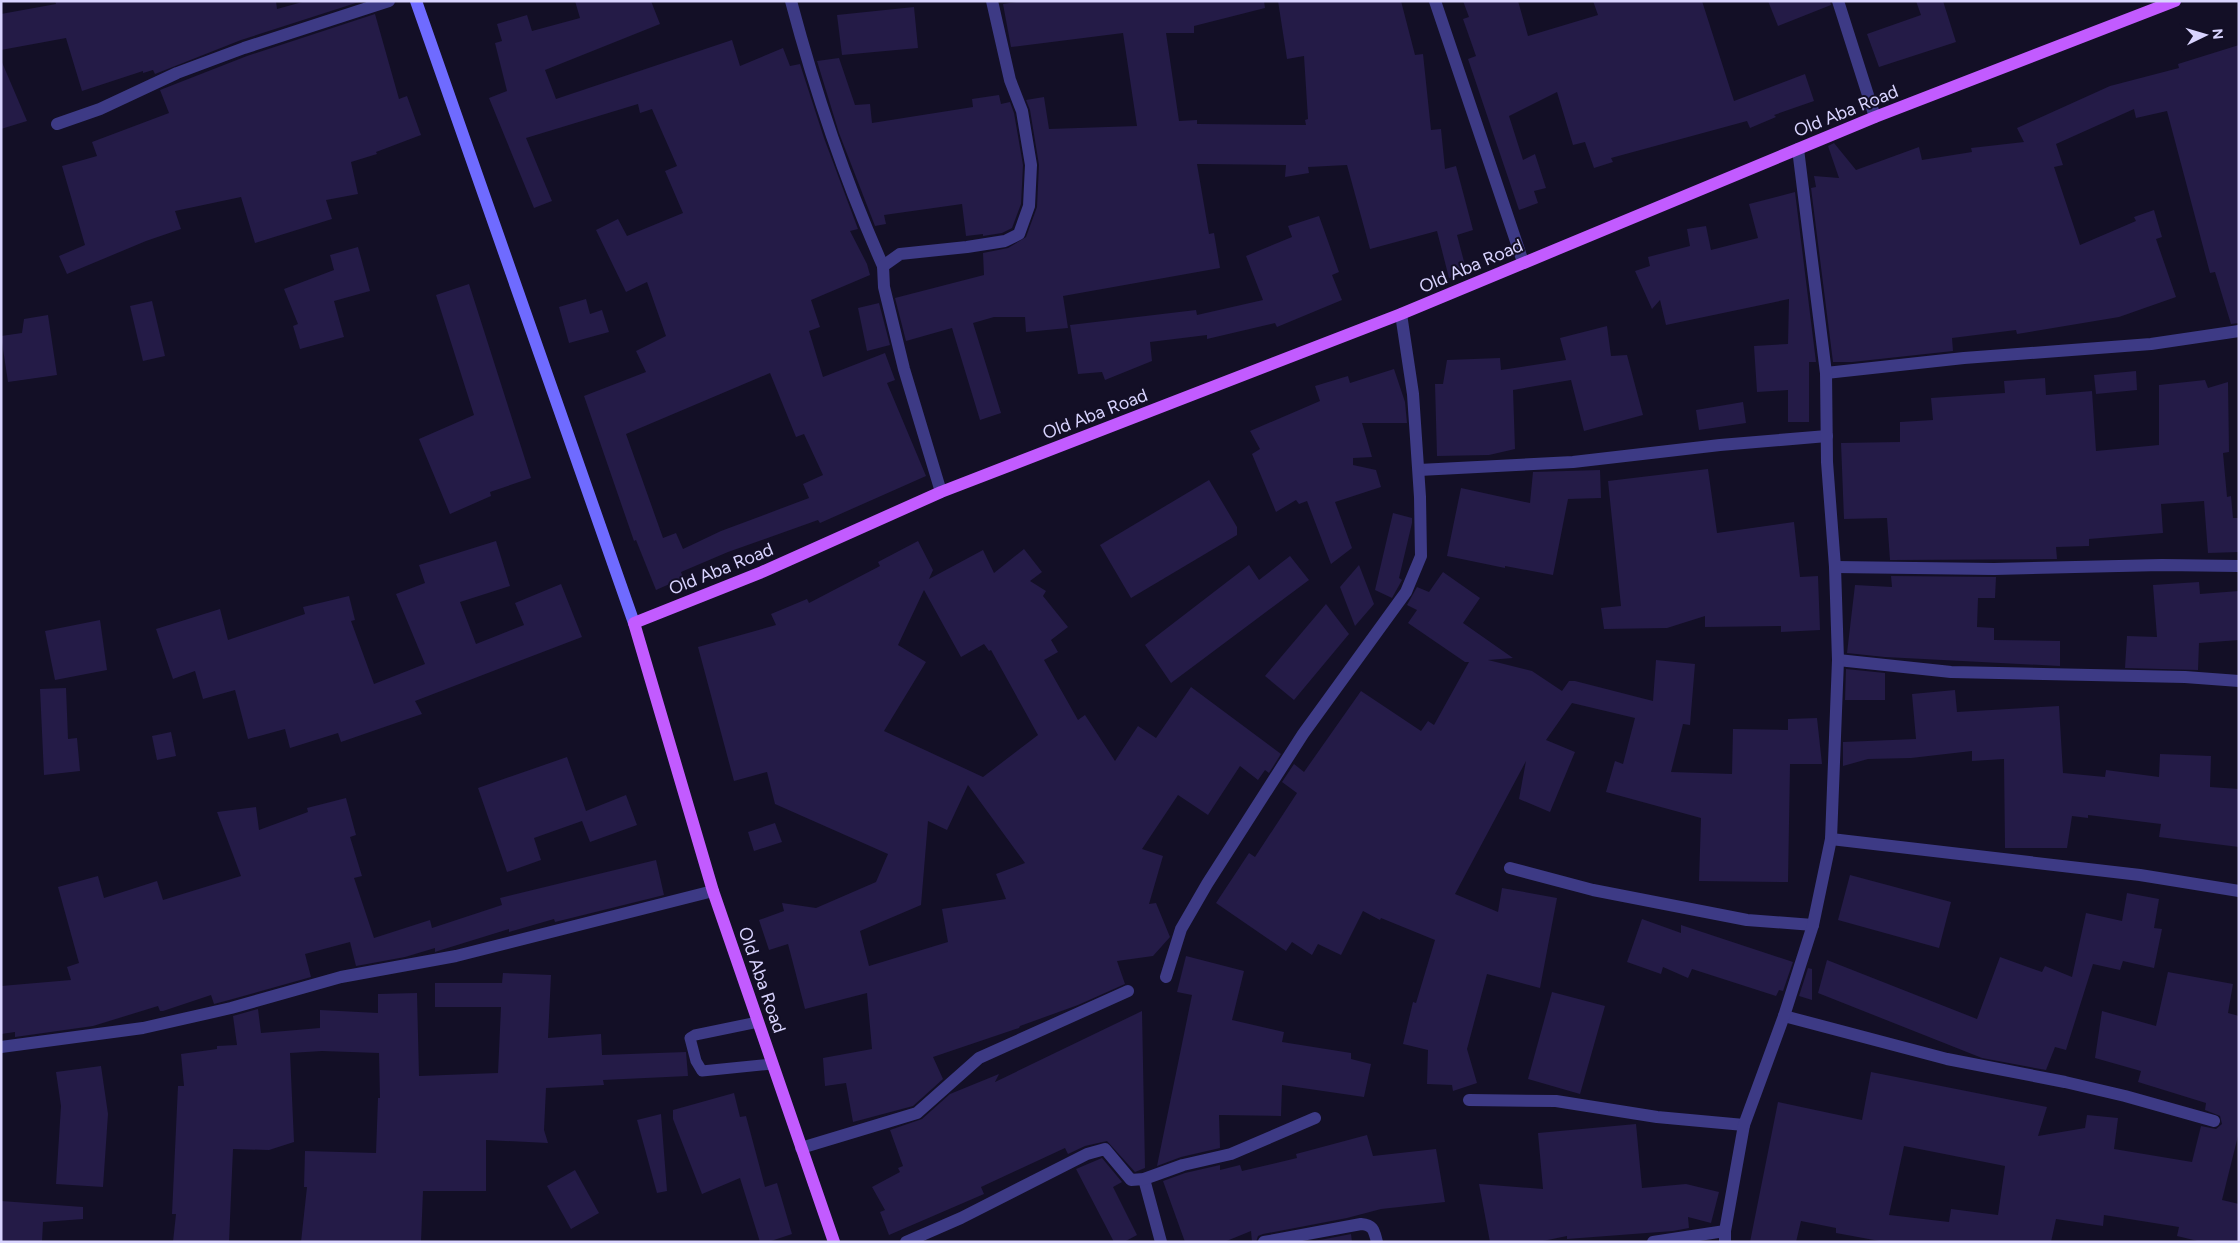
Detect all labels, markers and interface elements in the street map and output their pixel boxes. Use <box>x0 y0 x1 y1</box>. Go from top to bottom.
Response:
north arrow <box>2180 10 2230 60</box>
text: N <box>2209 28 2226 40</box>
street label: Old Aba Road <box>1791 80 1901 142</box>
street label: Old Aba Road <box>1416 234 1526 298</box>
street label: Old Aba Road <box>1039 384 1151 444</box>
street label: Old Aba Road <box>666 538 776 600</box>
street label: Old Aba Road <box>734 924 790 1036</box>

